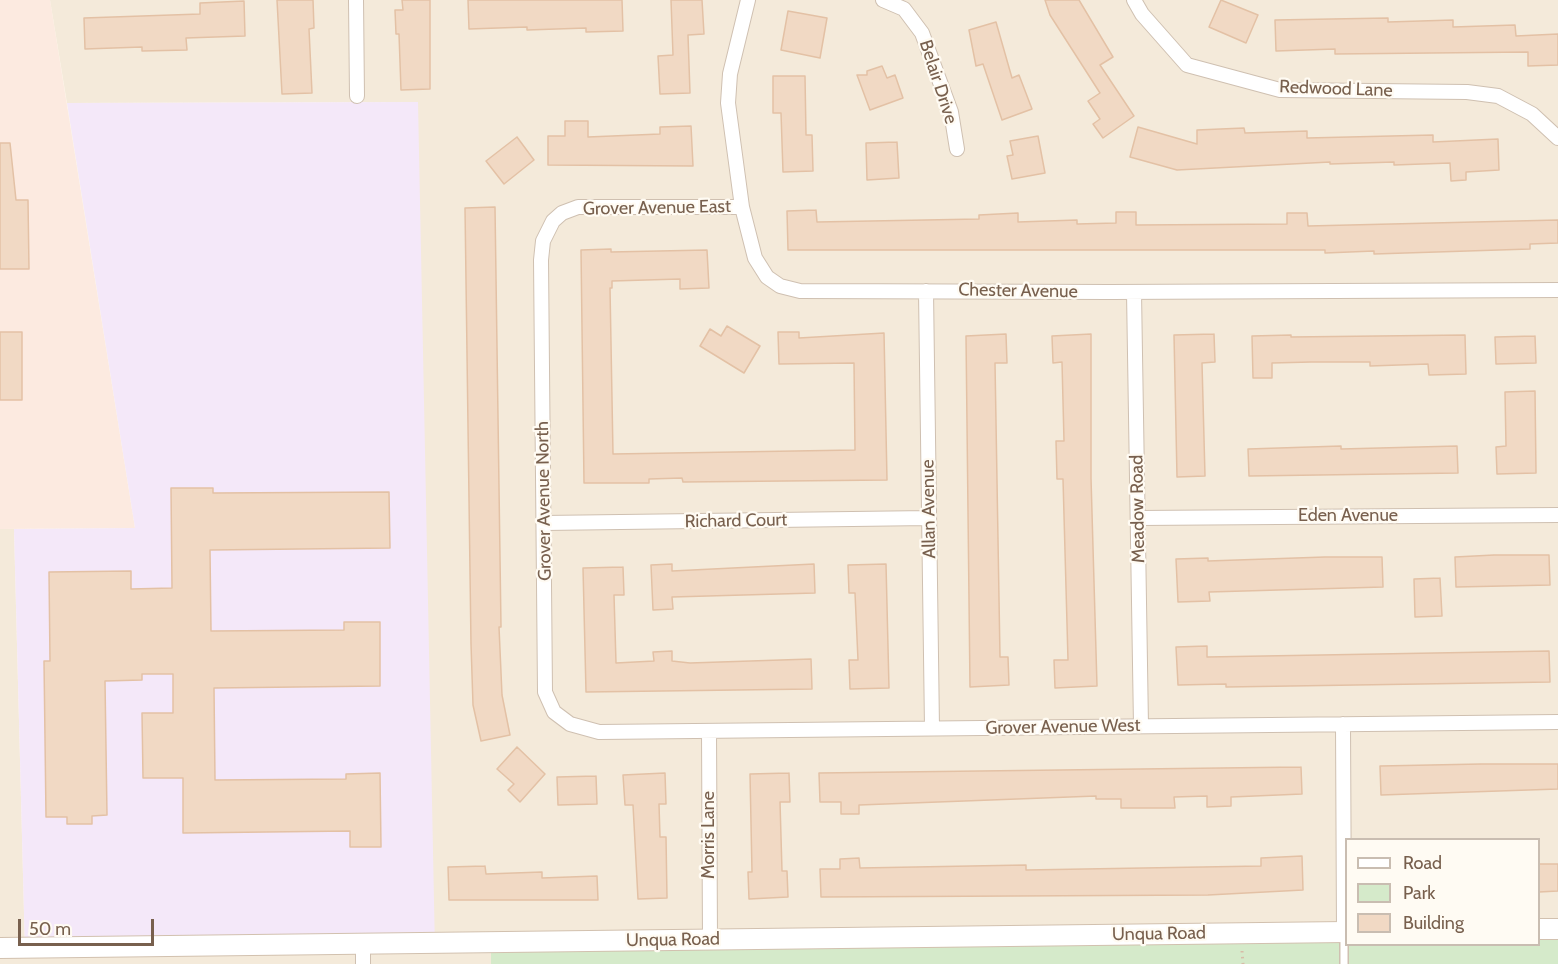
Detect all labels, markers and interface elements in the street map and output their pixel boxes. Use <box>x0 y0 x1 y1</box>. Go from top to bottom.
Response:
street label: Belair Drive <box>914 37 962 127</box>
street label: Redwood Lane <box>1279 76 1393 102</box>
street label: Grover Avenue East <box>583 196 731 220</box>
street label: Chester Avenue <box>958 279 1078 303</box>
street label: Grover Avenue North <box>532 421 556 581</box>
street label: Meadow Road <box>1126 455 1150 563</box>
street label: Allan Avenue <box>917 459 941 559</box>
street label: Eden Avenue <box>1298 505 1398 527</box>
street label: Richard Court <box>685 509 787 533</box>
street label: Grover Avenue West <box>985 715 1141 739</box>
street label: Morris Lane <box>698 791 720 879</box>
legend <box>1345 838 1540 946</box>
text: Road <box>1403 852 1442 874</box>
text: Park <box>1403 882 1435 904</box>
scale bar <box>21 907 158 945</box>
text: Building <box>1403 912 1464 934</box>
text: 50 m <box>29 918 71 940</box>
street label: Unqua Road <box>1112 922 1206 946</box>
street label: Unqua Road <box>626 928 720 952</box>

